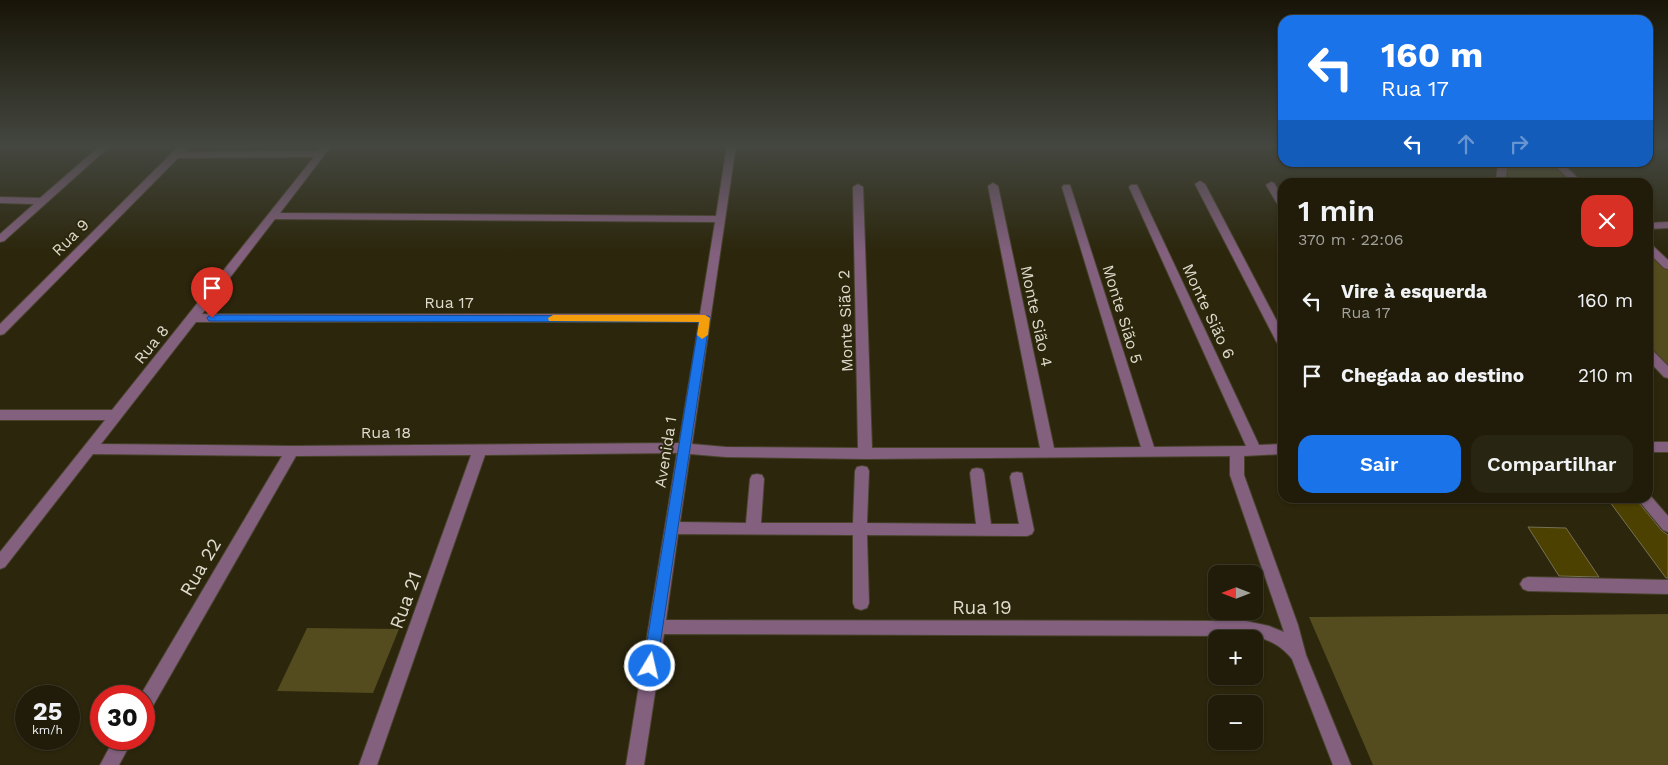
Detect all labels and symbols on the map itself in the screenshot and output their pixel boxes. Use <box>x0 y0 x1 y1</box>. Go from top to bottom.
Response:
street label: Rua 9 <box>48 215 93 260</box>
street label: Monte Sião 6 <box>1178 261 1239 362</box>
street label: Monte Sião 5 <box>1098 263 1147 366</box>
street label: Monte Sião 4 <box>1017 264 1057 368</box>
pin <box>191 267 233 318</box>
street label: Monte Sião 2 <box>834 270 857 372</box>
street label: Rua 17 <box>424 293 474 312</box>
street label: Rua 8 <box>130 321 173 368</box>
street label: Avenida 1 <box>650 415 680 489</box>
street label: Rua 18 <box>361 423 411 442</box>
street label: Rua 22 <box>175 534 226 600</box>
north arrow <box>1208 565 1262 620</box>
street label: Rua 21 <box>384 568 426 632</box>
street label: Rua 19 <box>952 596 1012 619</box>
position arrow <box>623 639 675 691</box>
speed limit sign: 30 <box>90 685 155 750</box>

